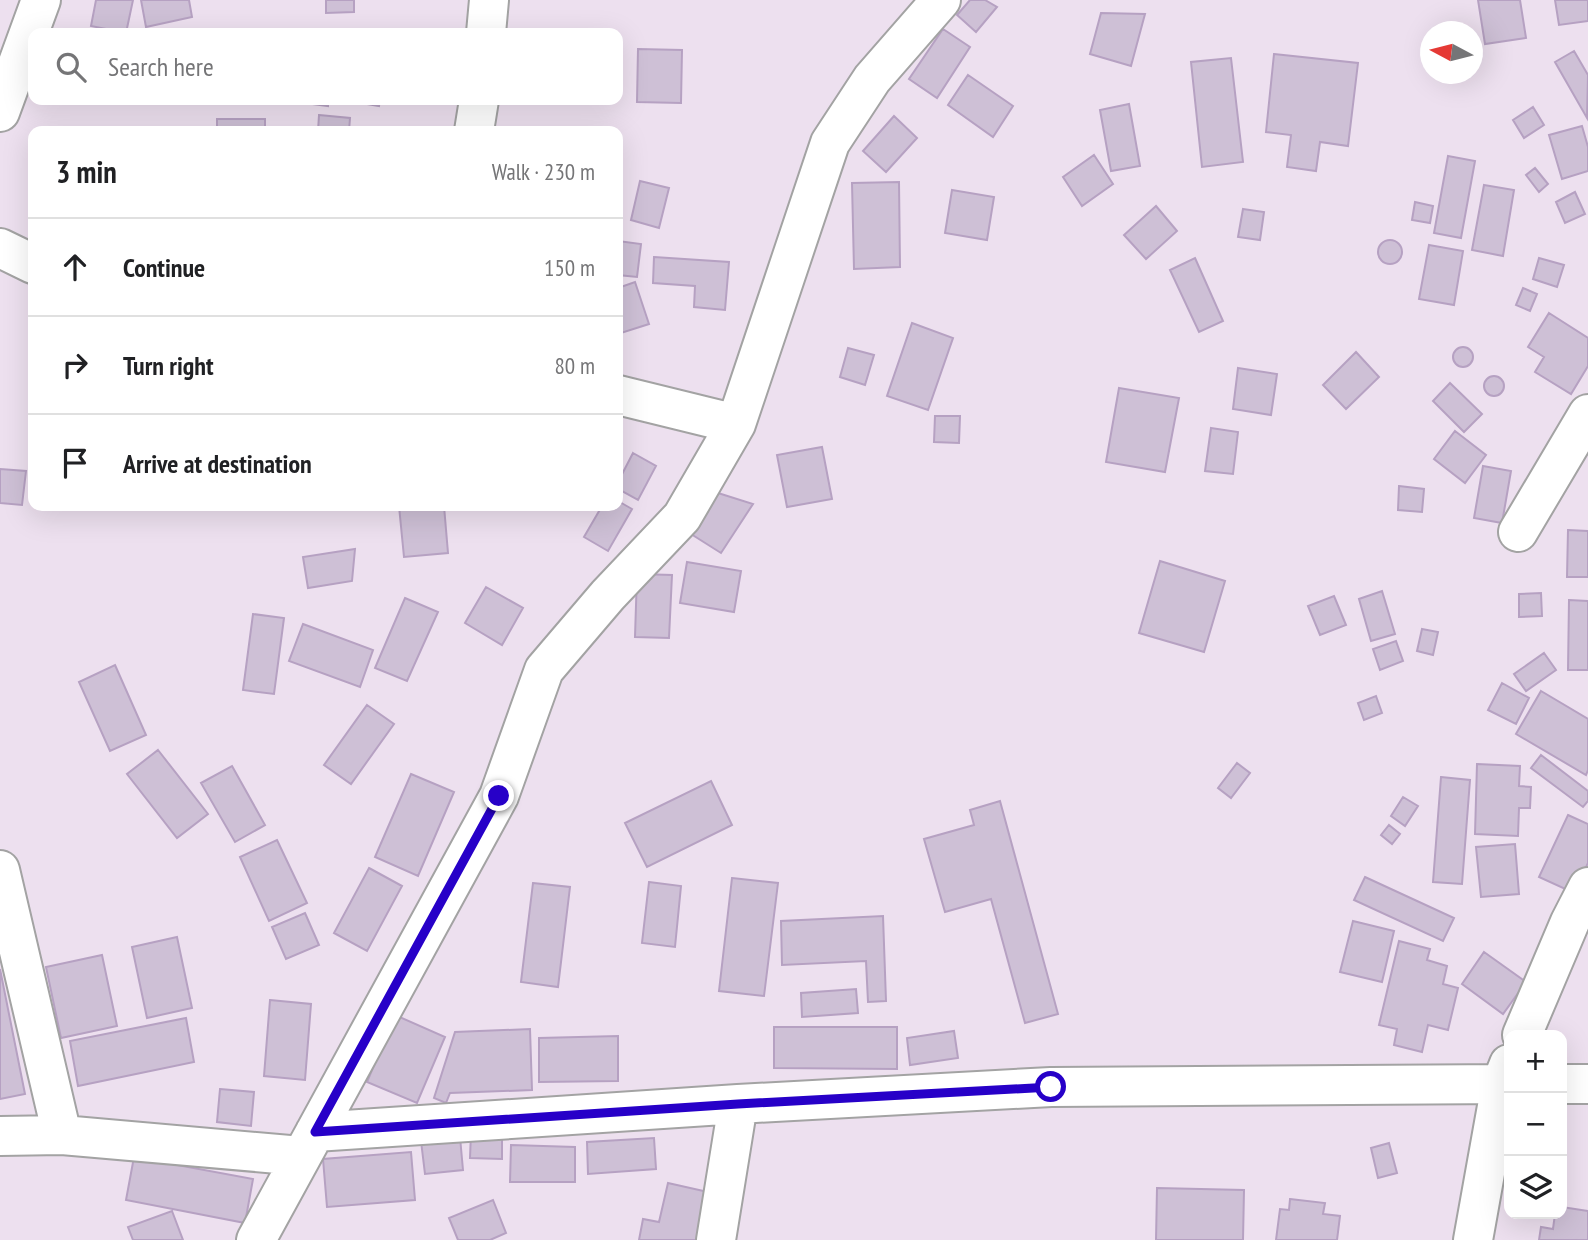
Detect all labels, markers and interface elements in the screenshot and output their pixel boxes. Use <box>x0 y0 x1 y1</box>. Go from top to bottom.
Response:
north arrow <box>1420 21 1483 84</box>
search box <box>28 28 623 105</box>
icon: search <box>52 48 90 86</box>
text: Search here <box>108 50 214 83</box>
text: 3 min <box>56 152 117 191</box>
text: Walk · 230 m <box>492 157 595 186</box>
icon: ahead <box>56 248 94 286</box>
text: Continue <box>123 251 205 284</box>
text: 150 m <box>544 253 595 282</box>
icon: right <box>56 346 94 384</box>
text: Turn right <box>123 349 214 382</box>
text: 80 m <box>554 351 595 380</box>
icon: arrive <box>56 444 94 482</box>
text: Arrive at destination <box>123 447 312 480</box>
route end <box>483 780 514 811</box>
map controls <box>1504 1030 1567 1219</box>
button: + <box>1504 1030 1567 1093</box>
route start <box>1035 1071 1066 1102</box>
button: − <box>1504 1093 1567 1156</box>
button: layers <box>1504 1156 1567 1219</box>

